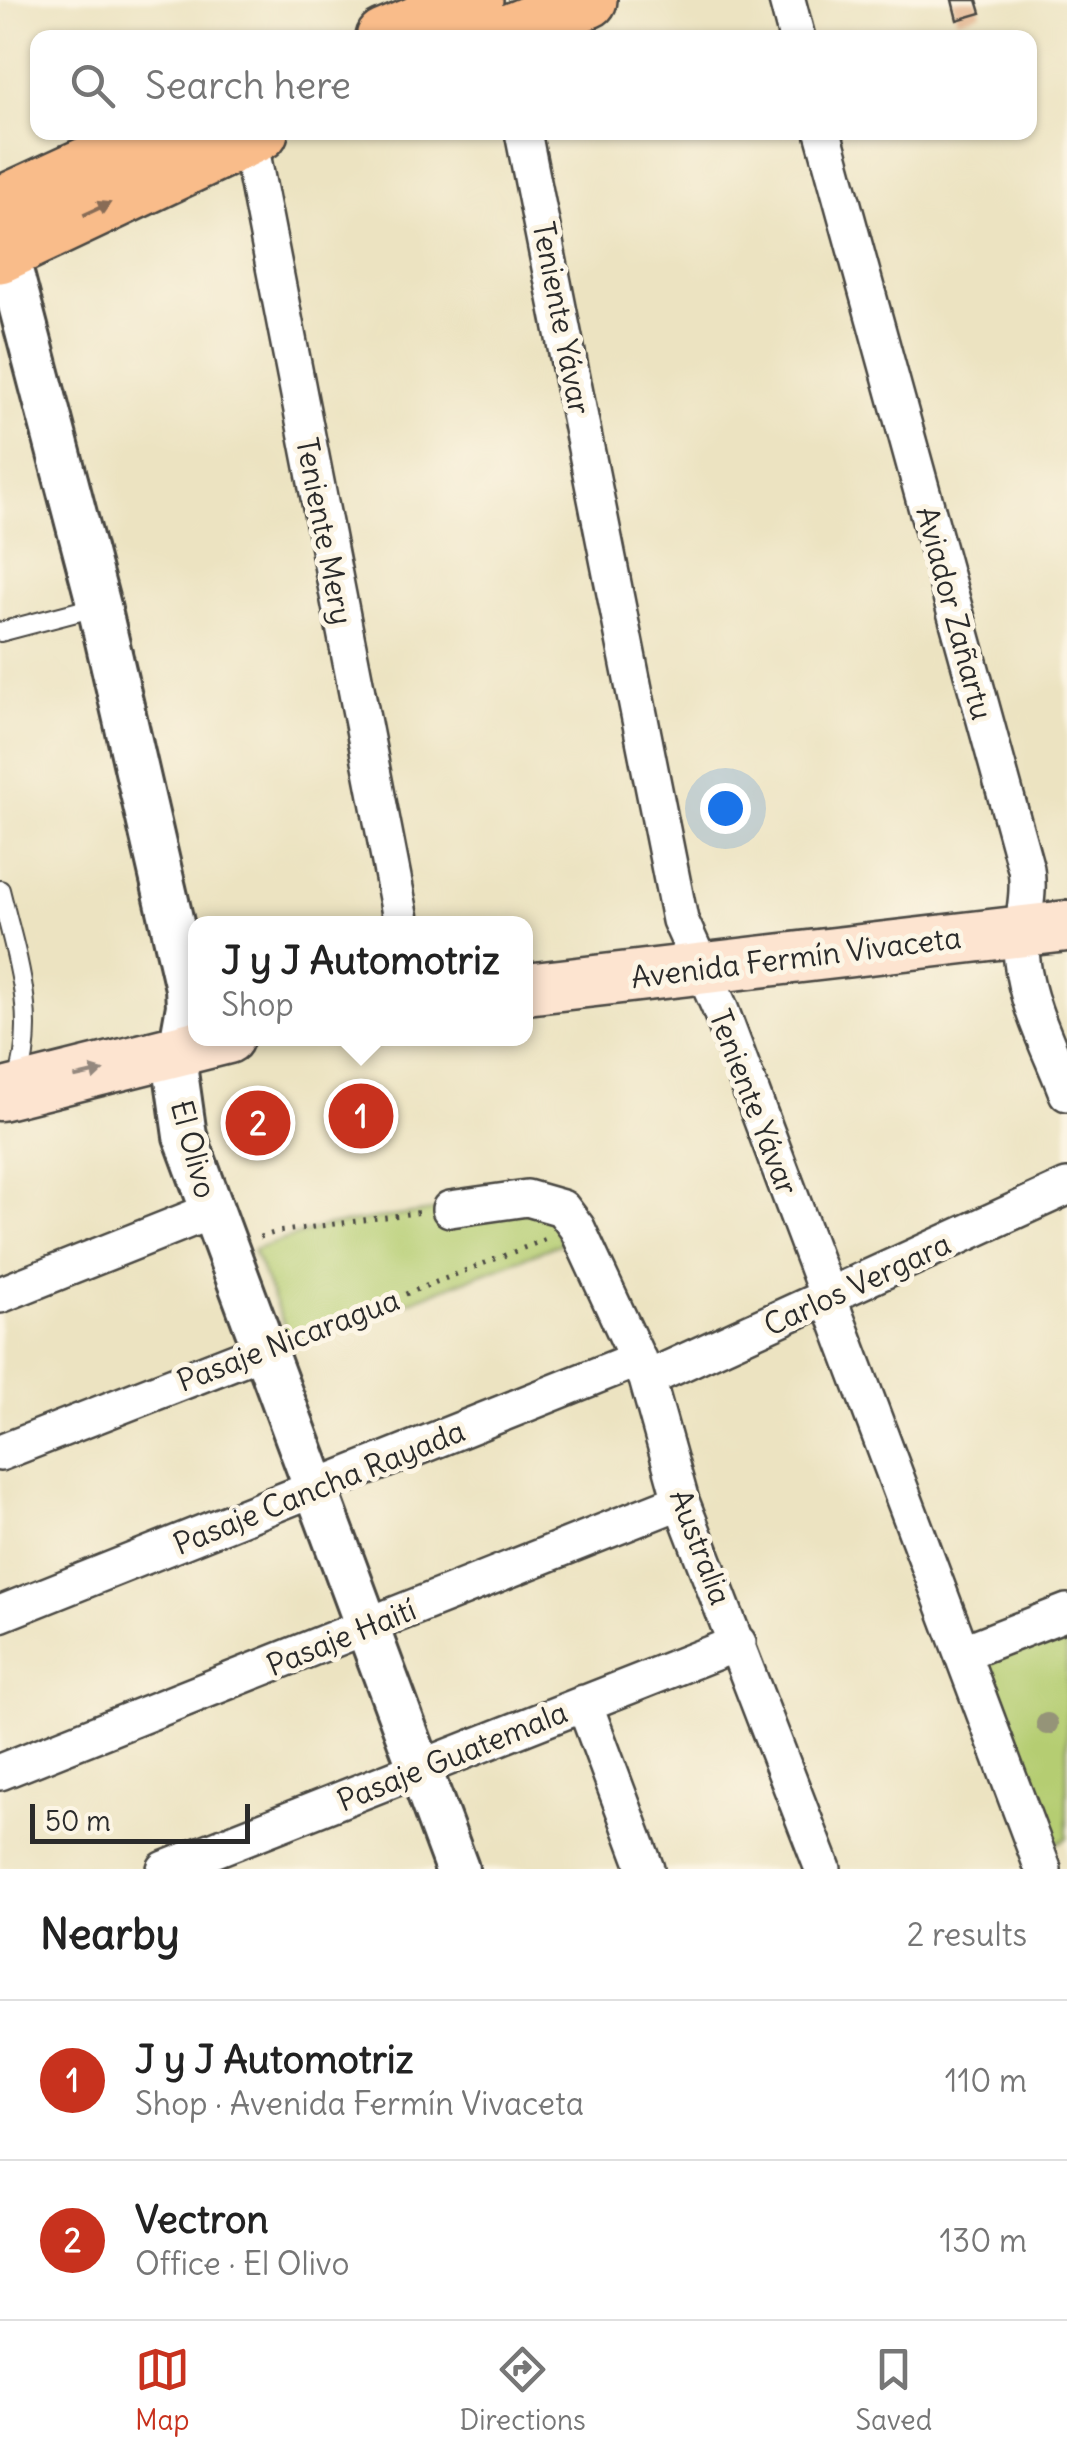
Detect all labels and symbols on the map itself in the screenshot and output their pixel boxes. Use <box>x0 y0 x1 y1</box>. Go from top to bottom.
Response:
one-way arrow <box>82 201 111 218</box>
street label: Teniente Yávar <box>525 218 599 418</box>
street label: Teniente Mery <box>288 434 362 628</box>
street label: Aviador Zañartu <box>908 502 1002 724</box>
your location <box>700 783 751 834</box>
street label: Avenida Fermín Vivaceta <box>629 918 963 996</box>
street label: Teniente Yávar <box>701 1004 807 1200</box>
one-way arrow <box>74 1066 105 1081</box>
pin: 1 <box>328 1078 394 1154</box>
pin: 2 <box>226 1086 290 1160</box>
street label: El Olivo <box>163 1096 225 1202</box>
street label: Carlos Vergara <box>758 1224 956 1344</box>
street label: Pasaje Nicaragua <box>172 1280 404 1400</box>
street label: Pasaje Cancha Rayada <box>168 1411 470 1563</box>
street label: Australia <box>662 1484 740 1610</box>
street label: Pasaje Haití <box>261 1590 421 1684</box>
street label: Pasaje Guatemala <box>331 1693 573 1819</box>
scale bar <box>30 1799 250 1844</box>

